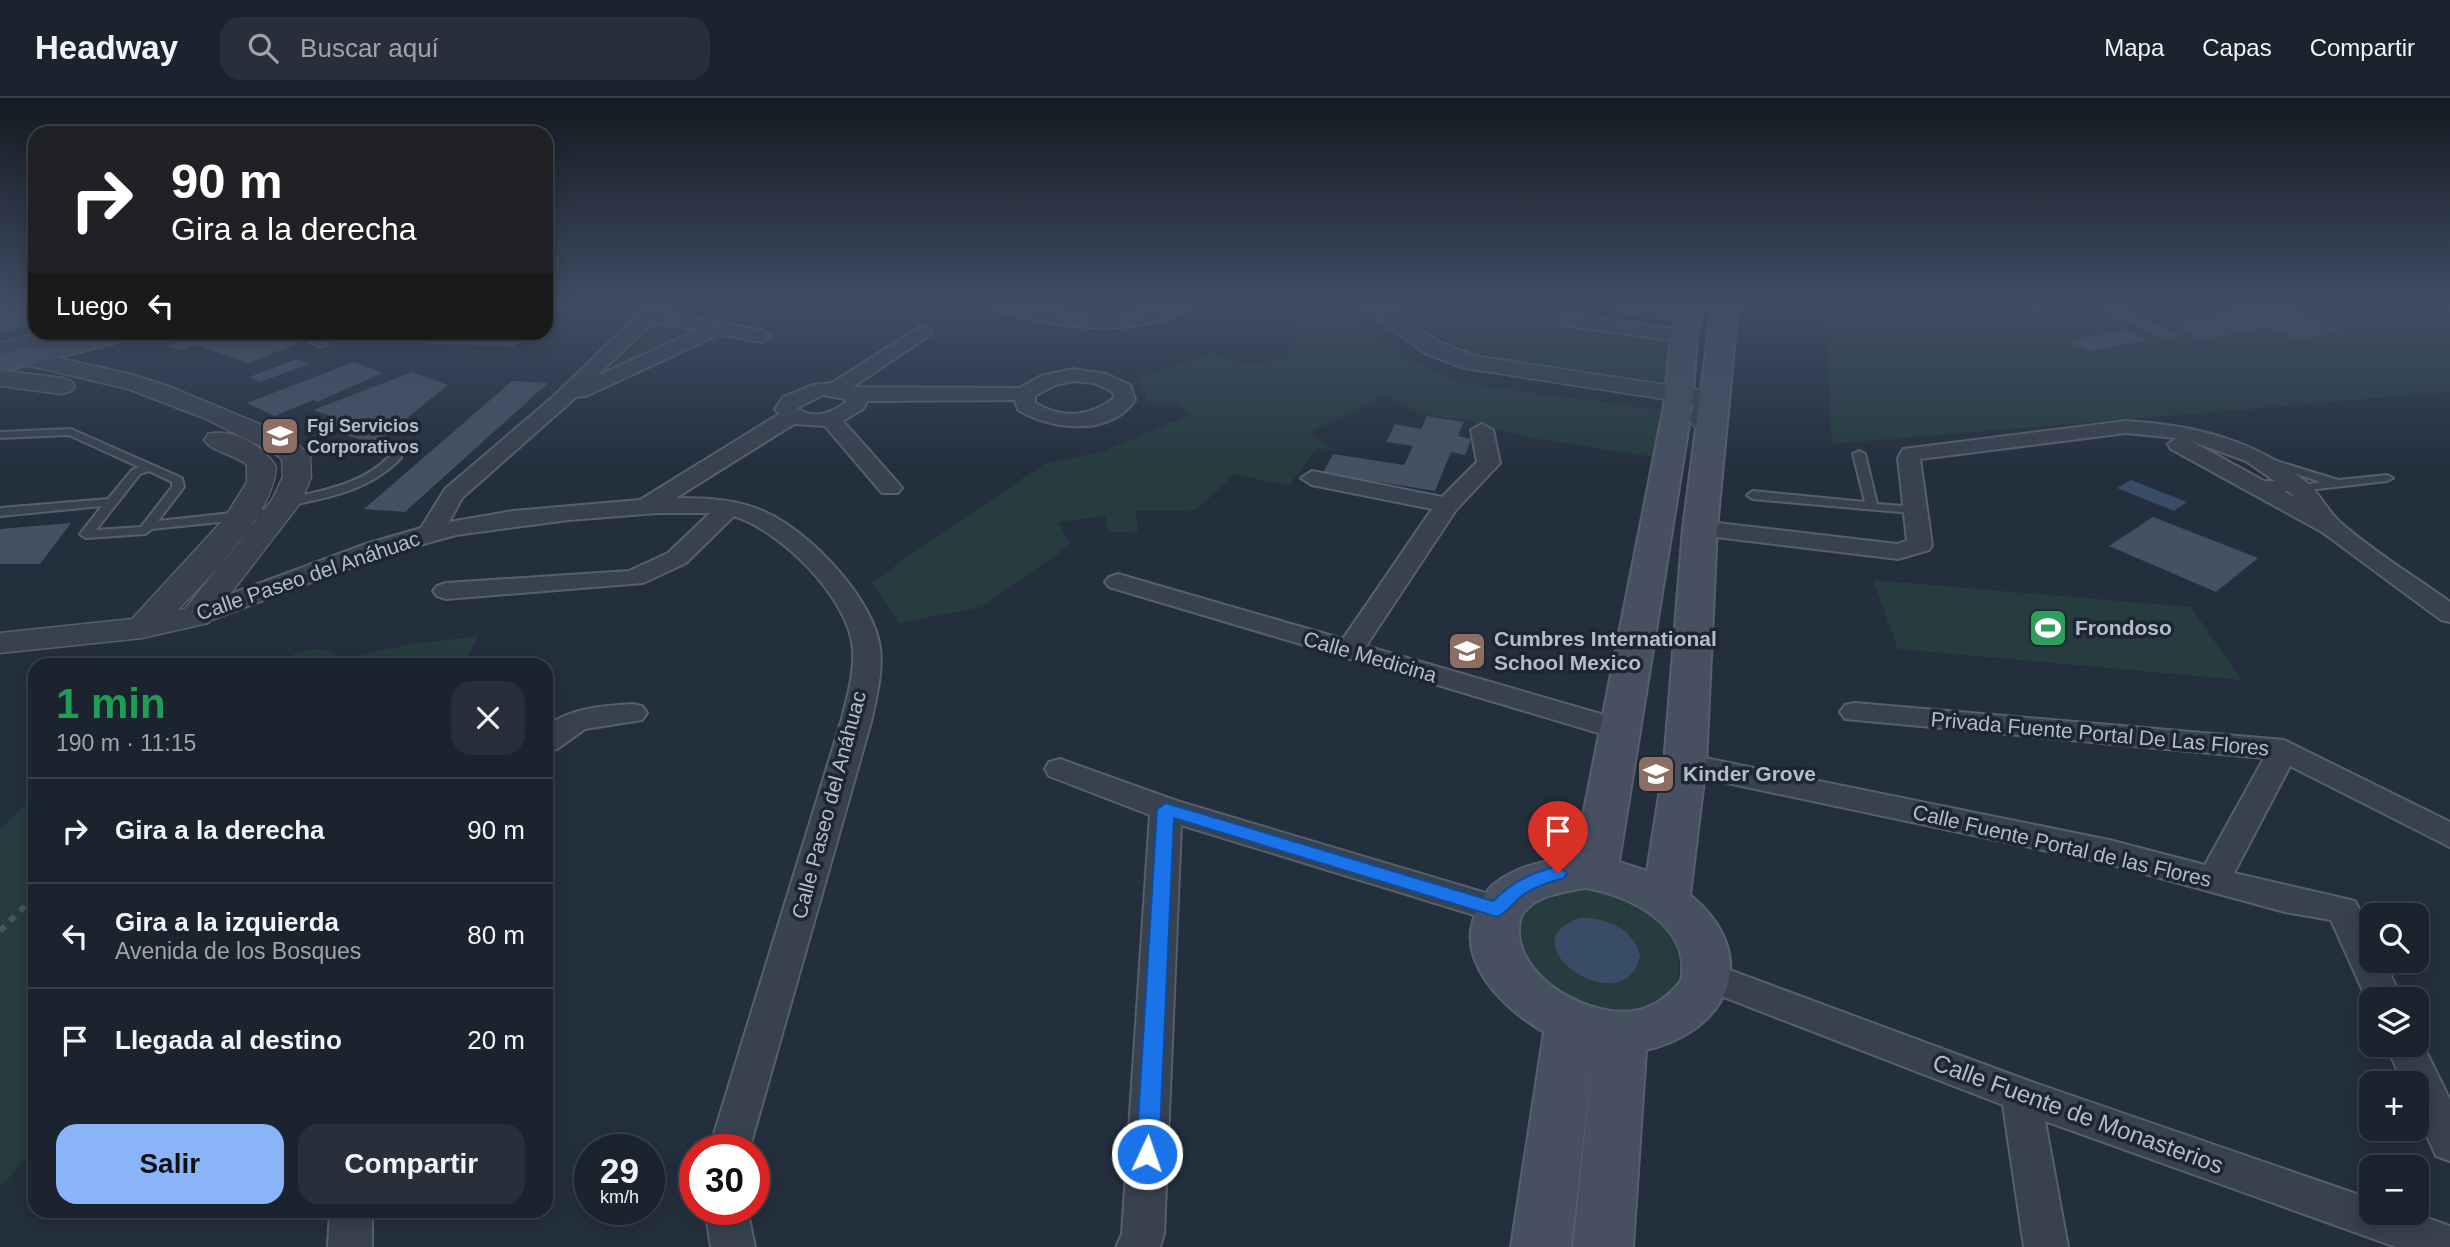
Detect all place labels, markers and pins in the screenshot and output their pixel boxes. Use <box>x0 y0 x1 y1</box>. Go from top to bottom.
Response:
school or university icon: Fgi Servicios Corporativos <box>259 415 301 457</box>
place label: Fgi Servicios Corporativos <box>307 416 419 457</box>
sports icon: Frondoso <box>2027 607 2069 649</box>
place label: Frondoso <box>2075 616 2172 639</box>
place label: Cumbres International School Mexico <box>1494 627 1717 674</box>
school or university icon: Cumbres International School Mexico <box>1446 630 1488 672</box>
school or university icon: Kinder Grove <box>1635 753 1677 795</box>
place label: Kinder Grove <box>1683 762 1816 785</box>
pin <box>1528 801 1588 873</box>

